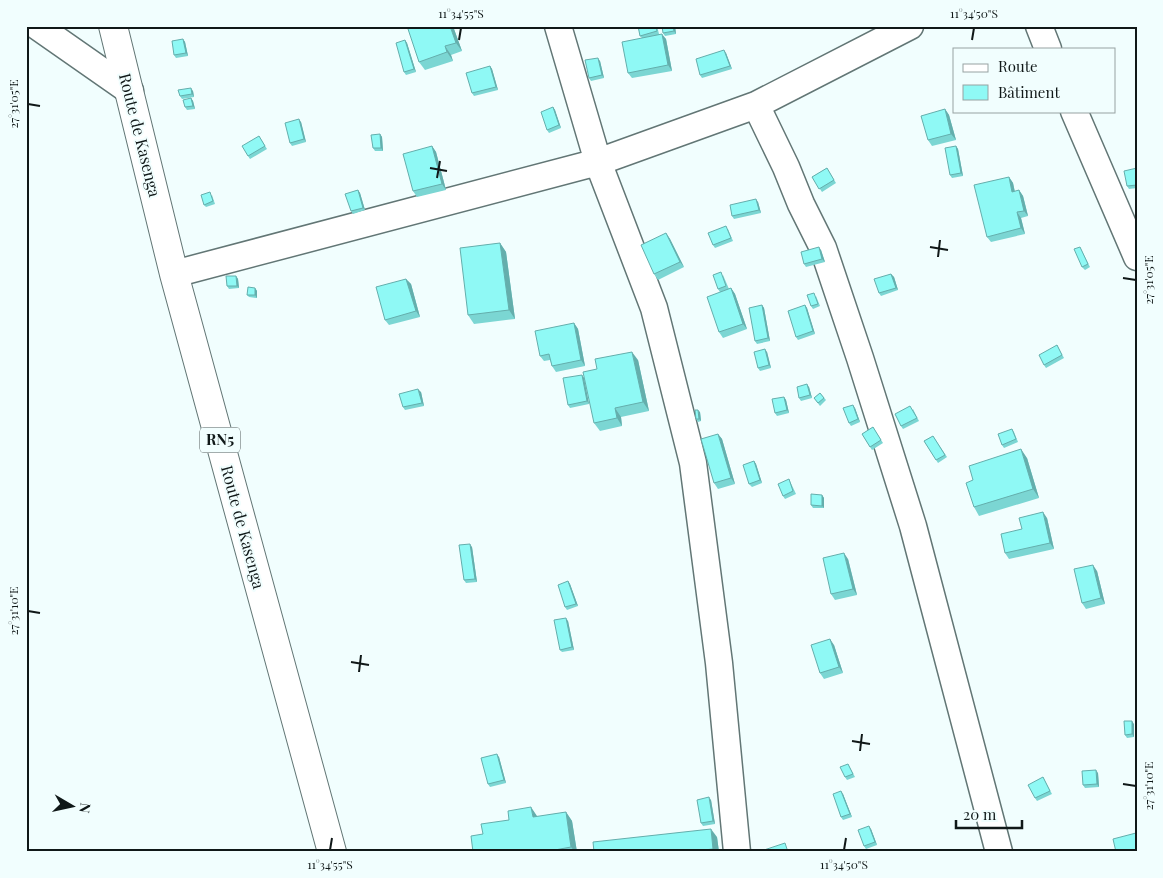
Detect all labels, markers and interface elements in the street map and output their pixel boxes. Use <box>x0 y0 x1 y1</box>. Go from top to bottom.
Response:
text: 11°34'55"S <box>438 5 484 21</box>
text: 11°34'50"S <box>950 5 998 21</box>
legend <box>953 48 1116 112</box>
text: Route <box>998 56 1038 76</box>
street label: Route de Kasenga <box>115 71 166 199</box>
text: 27°31'05"E <box>5 79 21 129</box>
text: Bâtiment <box>998 82 1060 102</box>
text: 27°31'05"E <box>1140 255 1156 305</box>
road number: RN5 <box>200 428 240 452</box>
street label: Route de Kasenga <box>217 463 270 591</box>
text: 27°31'10"E <box>5 587 21 635</box>
text: 27°31'10"E <box>1140 762 1156 810</box>
north arrow <box>48 780 98 830</box>
scale bar <box>956 798 1022 830</box>
text: N <box>75 802 96 815</box>
text: 20 m <box>963 804 997 824</box>
text: 11°34'55"S <box>307 856 353 872</box>
text: 11°34'50"S <box>820 856 868 872</box>

